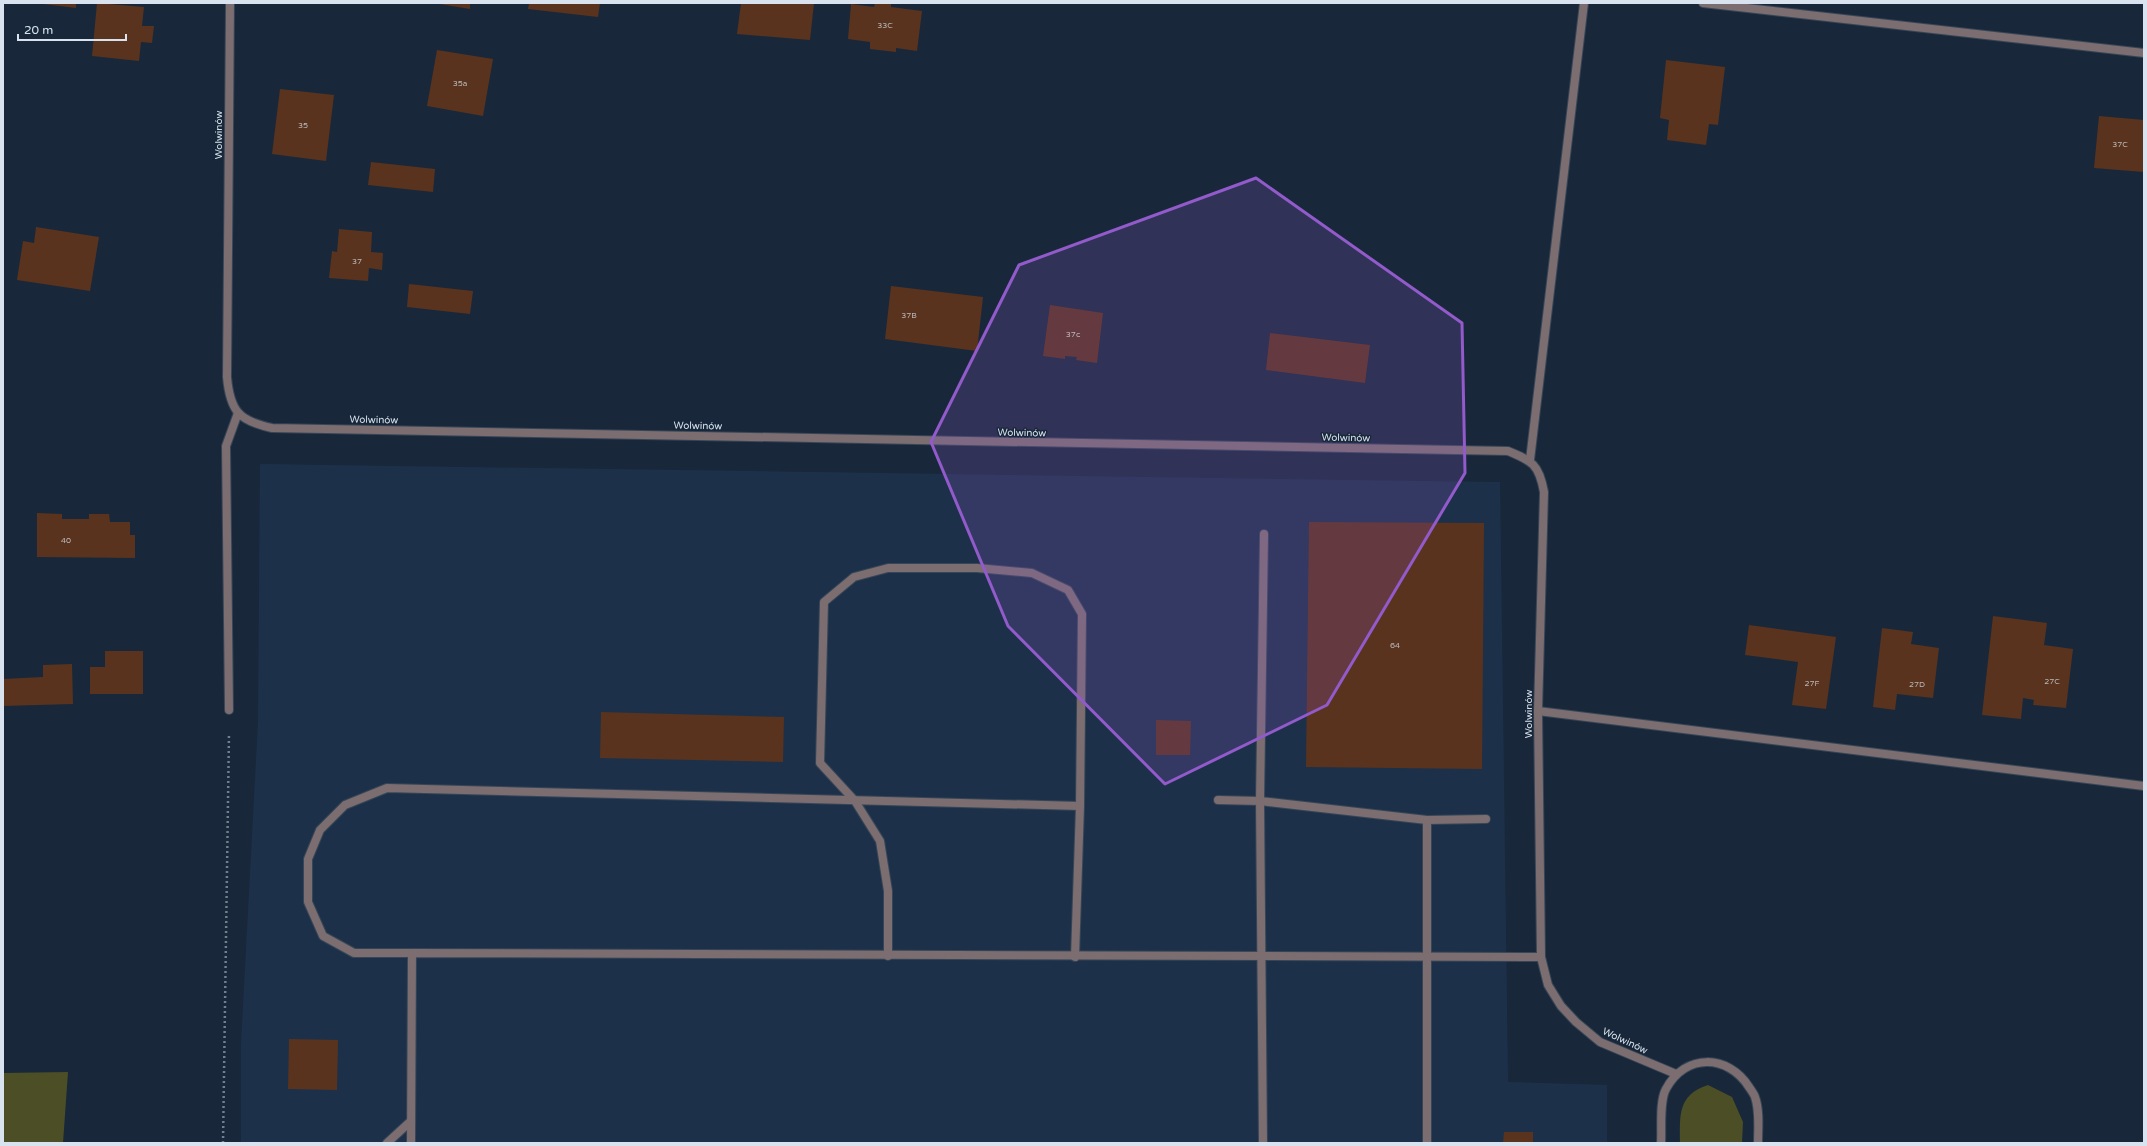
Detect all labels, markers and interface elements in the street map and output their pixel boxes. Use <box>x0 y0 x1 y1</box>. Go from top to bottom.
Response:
scale bar <box>18 16 126 42</box>
house number: 33C <box>877 21 893 30</box>
text: 20 m <box>24 23 53 37</box>
house number: 35a <box>453 79 467 88</box>
street label: Wolwinów <box>213 111 225 159</box>
house number: 35 <box>298 121 308 130</box>
house number: 37C <box>2112 140 2128 149</box>
house number: 37 <box>352 257 362 266</box>
house number: 37B <box>901 311 917 320</box>
house number: 37c <box>1066 330 1080 339</box>
street label: Wolwinów <box>350 414 399 426</box>
street label: Wolwinów <box>674 420 723 432</box>
street label: Wolwinów <box>998 427 1047 439</box>
street label: Wolwinów <box>1322 432 1371 444</box>
house number: 40 <box>61 536 71 545</box>
house number: 64 <box>1390 641 1400 650</box>
house number: 27C <box>2044 677 2060 686</box>
house number: 27F <box>1805 679 1820 688</box>
house number: 27D <box>1909 680 1925 689</box>
street label: Wolwinów <box>1523 690 1535 738</box>
street label: Wolwinów <box>1600 1025 1650 1057</box>

